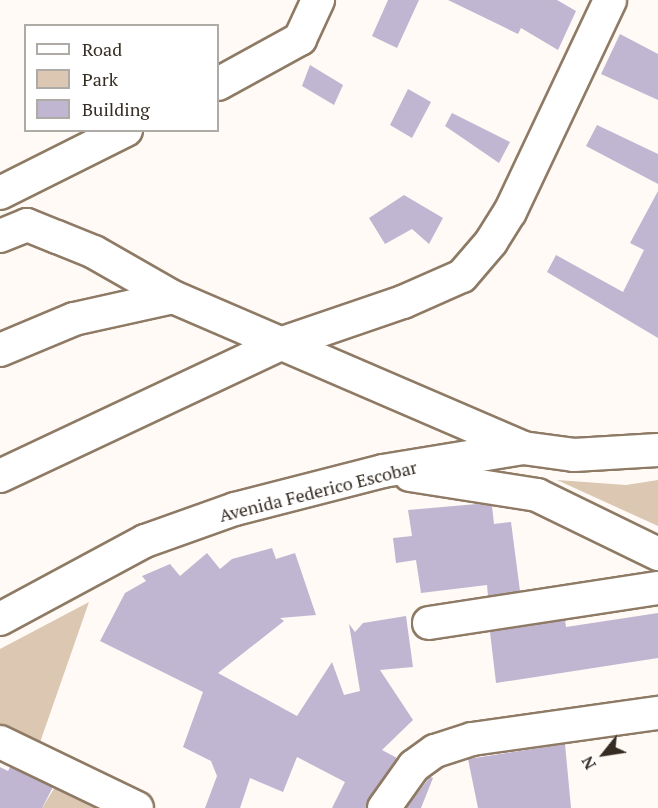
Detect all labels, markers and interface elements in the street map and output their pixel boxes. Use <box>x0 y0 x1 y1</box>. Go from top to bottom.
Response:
legend <box>24 24 219 132</box>
text: Road <box>82 37 122 61</box>
text: Park <box>82 67 118 91</box>
text: Building <box>82 97 150 121</box>
street label: Avenida Federico Escobar <box>217 456 419 526</box>
north arrow <box>574 724 634 784</box>
text: N <box>576 752 601 774</box>

